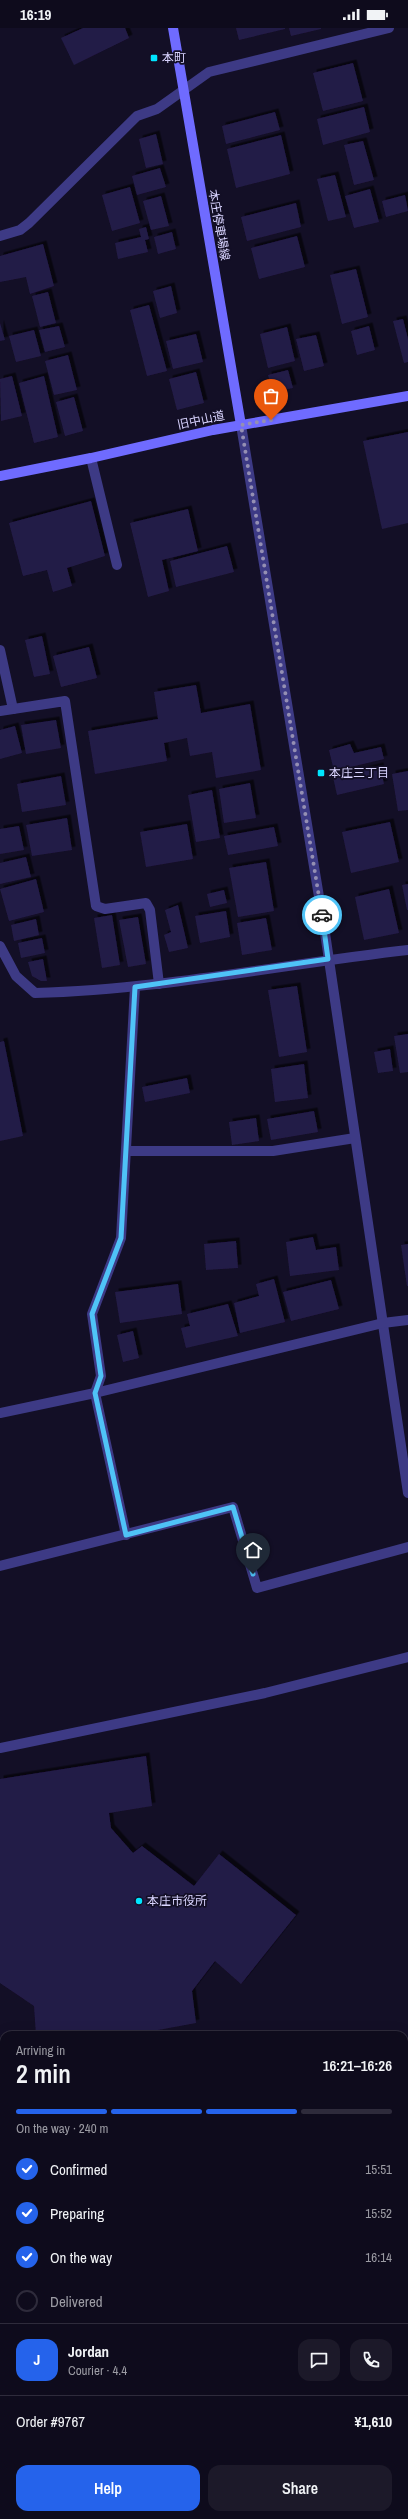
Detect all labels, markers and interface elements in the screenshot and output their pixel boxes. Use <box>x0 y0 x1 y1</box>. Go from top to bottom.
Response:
text: 16:19 <box>20 4 51 25</box>
place label: 本町 <box>162 50 186 66</box>
marker: 本町 <box>149 53 159 63</box>
street label: 本庄停車場線 <box>205 188 233 262</box>
pin <box>254 379 288 420</box>
icon: bag <box>260 385 282 407</box>
street label: 旧中山道 <box>176 407 226 433</box>
place label: 本庄三丁目 <box>329 765 389 781</box>
marker: 本庄三丁目 <box>316 768 326 778</box>
courier <box>302 895 342 935</box>
icon: car <box>311 904 333 926</box>
pin <box>236 1533 270 1574</box>
icon: home <box>242 1539 264 1561</box>
place label: 本庄市役所 <box>147 1893 207 1909</box>
marker: 本庄市役所 <box>134 1896 144 1906</box>
text: Arriving in <box>16 2042 65 2059</box>
text: 16:21–16:26 <box>323 2055 392 2076</box>
text: 2 min <box>16 2056 71 2091</box>
text: On the way · 240 m <box>16 2120 108 2137</box>
icon: check <box>16 2158 38 2180</box>
text: Confirmed <box>50 2159 107 2180</box>
text: 15:51 <box>365 2161 392 2178</box>
icon: check <box>16 2202 38 2224</box>
text: Preparing <box>50 2203 104 2224</box>
text: 15:52 <box>365 2205 392 2222</box>
icon: check <box>16 2246 38 2268</box>
text: On the way <box>50 2247 112 2268</box>
text: 16:14 <box>365 2249 392 2266</box>
text: Delivered <box>50 2291 103 2312</box>
button: chat <box>298 2339 340 2381</box>
button: phone <box>350 2339 392 2381</box>
text: Jordan <box>68 2341 109 2362</box>
text: J <box>34 2349 40 2370</box>
text: Courier · 4.4 <box>68 2362 127 2379</box>
text: Order #9767 <box>16 2411 85 2432</box>
text: ¥1,610 <box>354 2411 392 2432</box>
button: Help <box>16 2465 200 2511</box>
button: Share <box>208 2465 392 2511</box>

